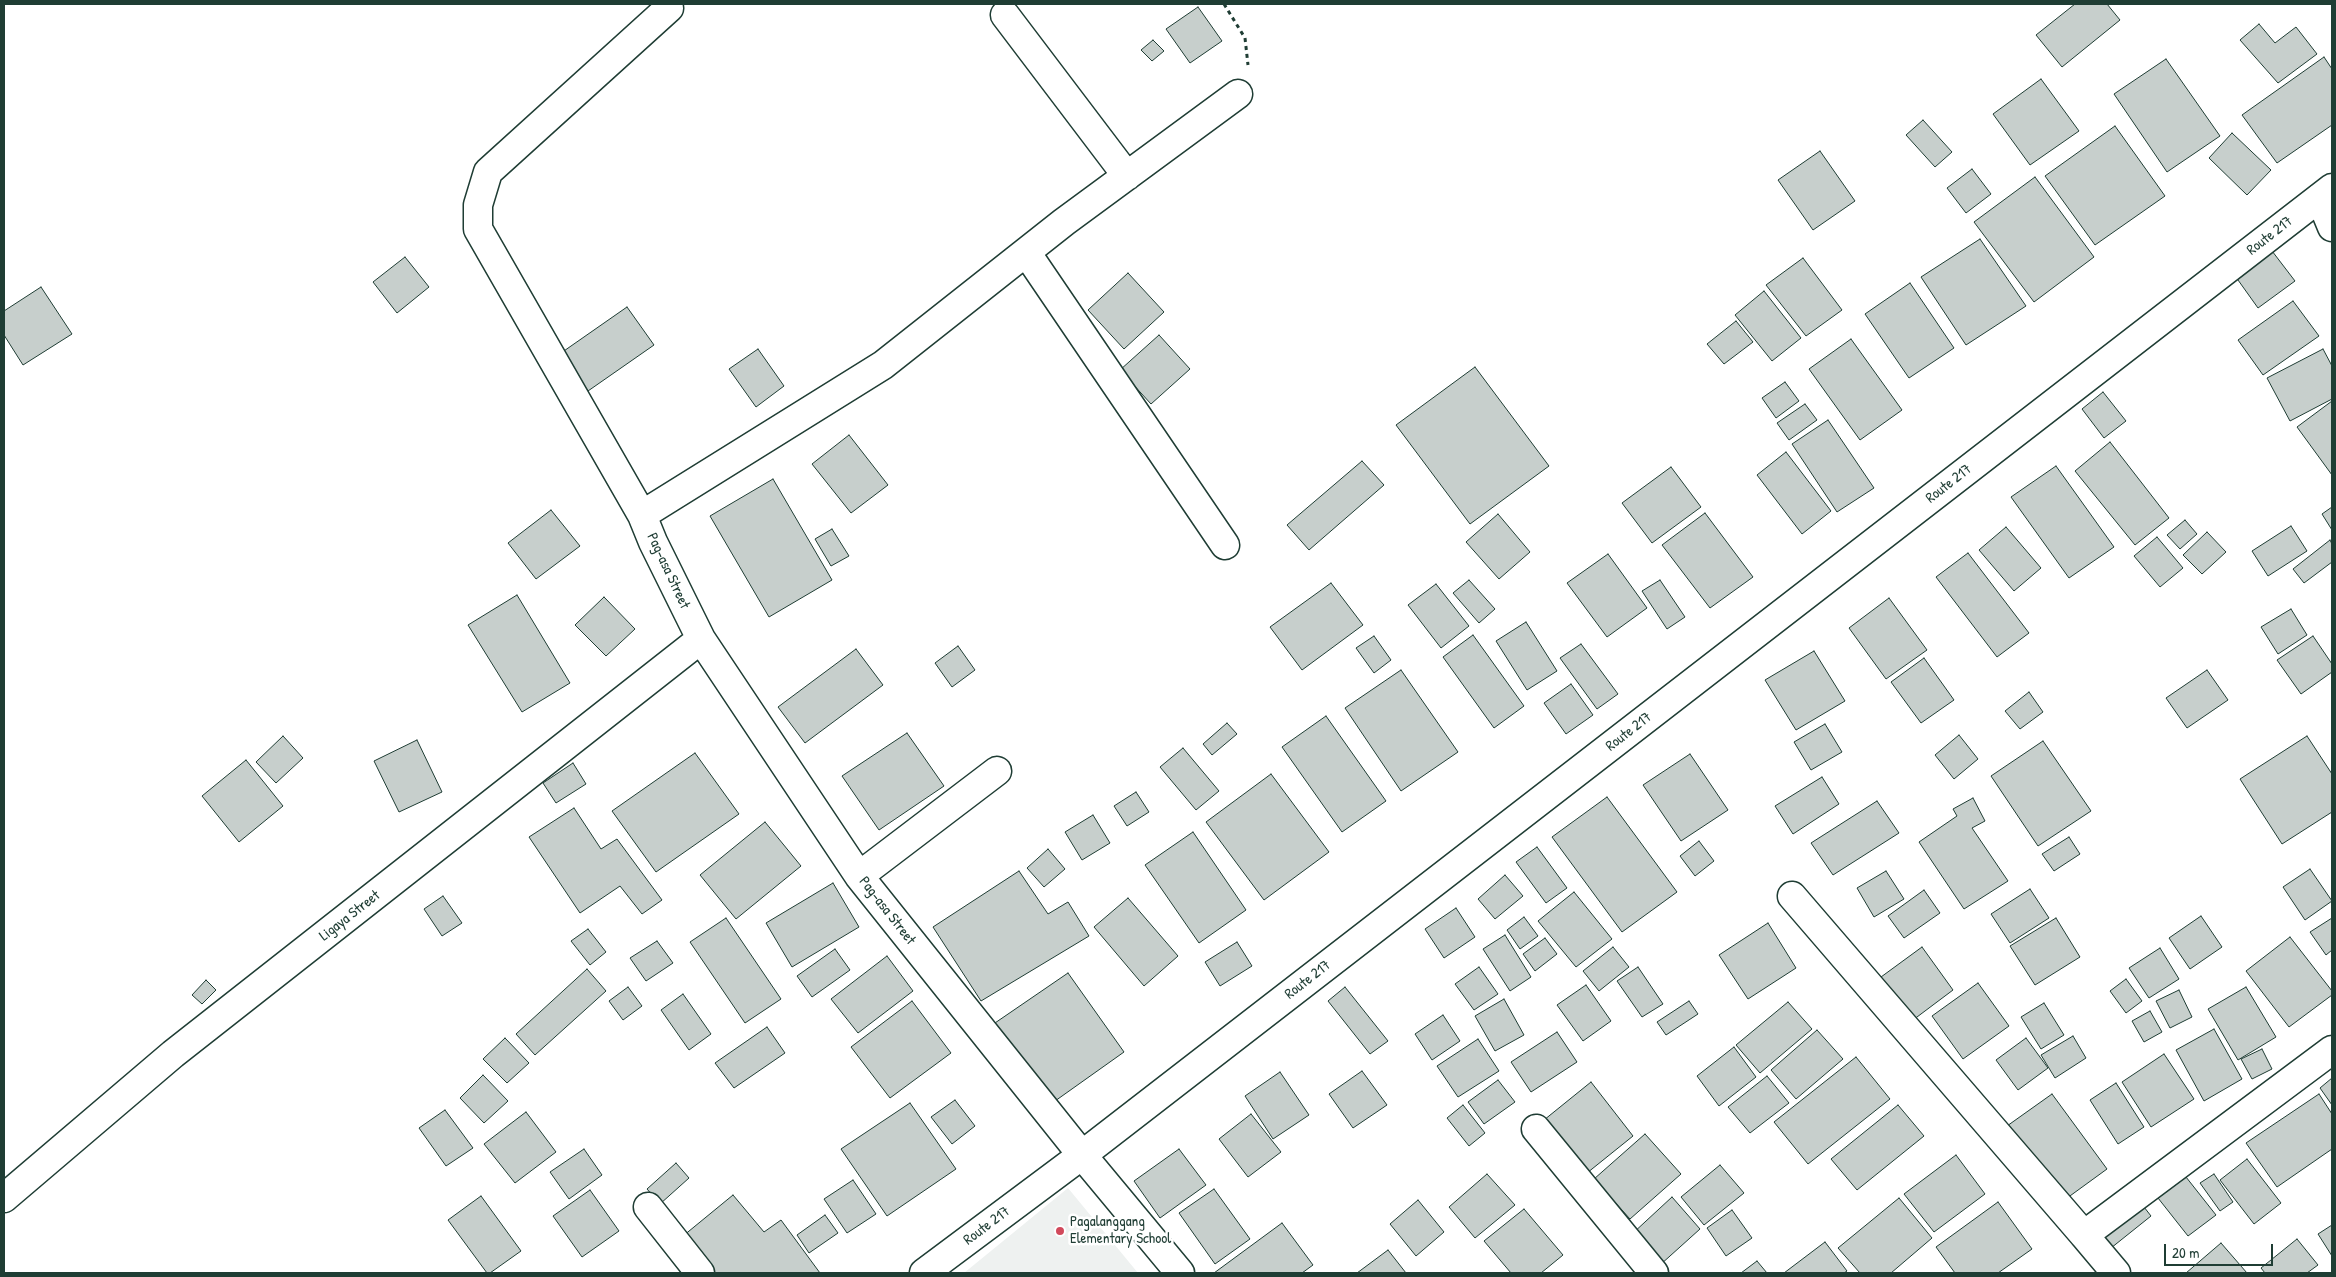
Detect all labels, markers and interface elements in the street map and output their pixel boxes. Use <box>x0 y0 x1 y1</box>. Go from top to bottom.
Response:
street label: Route 217 <box>2243 212 2297 260</box>
street label: Route 217 <box>1922 460 1976 508</box>
street label: Pag-asa Street <box>643 530 693 612</box>
street label: Route 217 <box>1602 708 1656 756</box>
street label: Pag-asa Street <box>855 873 919 949</box>
street label: Ligaya Street <box>316 887 384 945</box>
street label: Route 217 <box>1281 956 1335 1004</box>
street label: Route 217 <box>960 1203 1014 1249</box>
place label: Pagalanggang Elementary School <box>1070 1213 1171 1248</box>
marker: Pagalanggang Elementary School <box>1054 1225 1066 1237</box>
scale bar <box>2166 1234 2275 1266</box>
text: 20 m <box>2172 1242 2199 1263</box>

